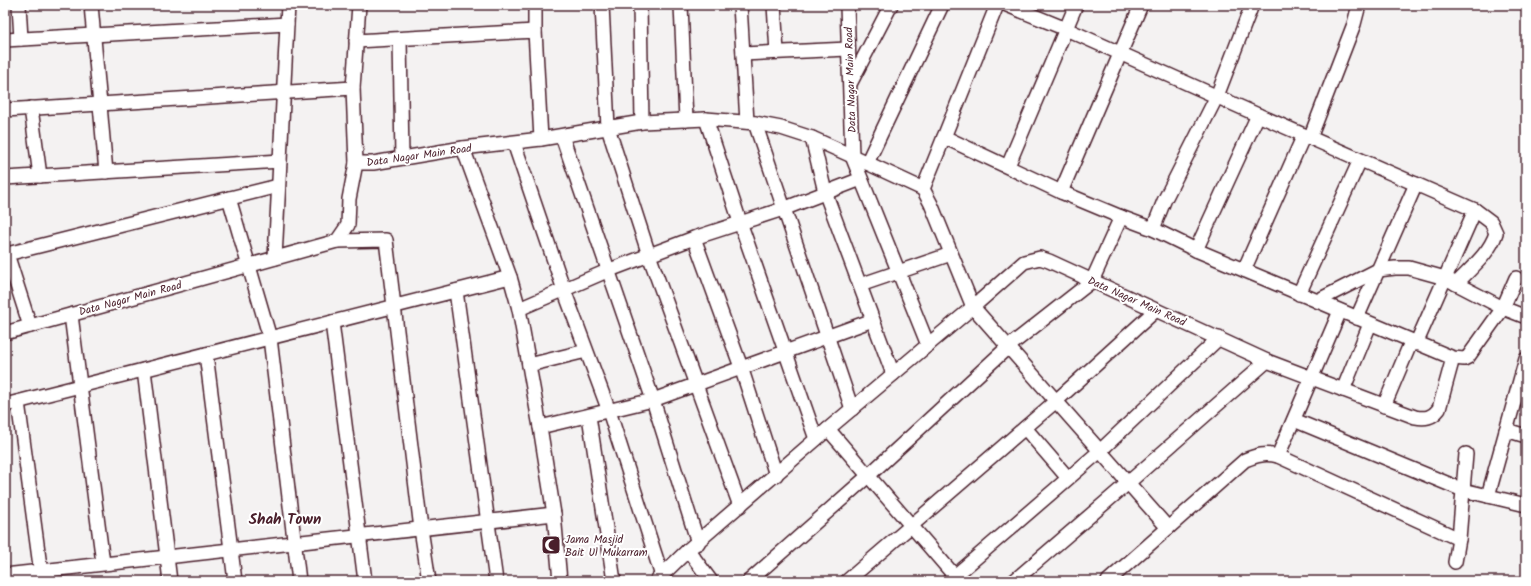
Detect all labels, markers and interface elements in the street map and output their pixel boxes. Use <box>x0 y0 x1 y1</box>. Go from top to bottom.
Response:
street label: Data Nagar Main Road <box>840 26 862 133</box>
street label: Data Nagar Main Road <box>365 140 473 172</box>
street label: Data Nagar Main Road <box>1085 272 1189 332</box>
street label: Data Nagar Main Road <box>77 276 184 321</box>
district label: Shah Town <box>249 508 321 532</box>
place label: Jama Masjid Bait Ul Mukarram <box>565 531 648 562</box>
mosque icon: Jama Masjid Bait Ul Mukarram <box>540 534 562 556</box>

